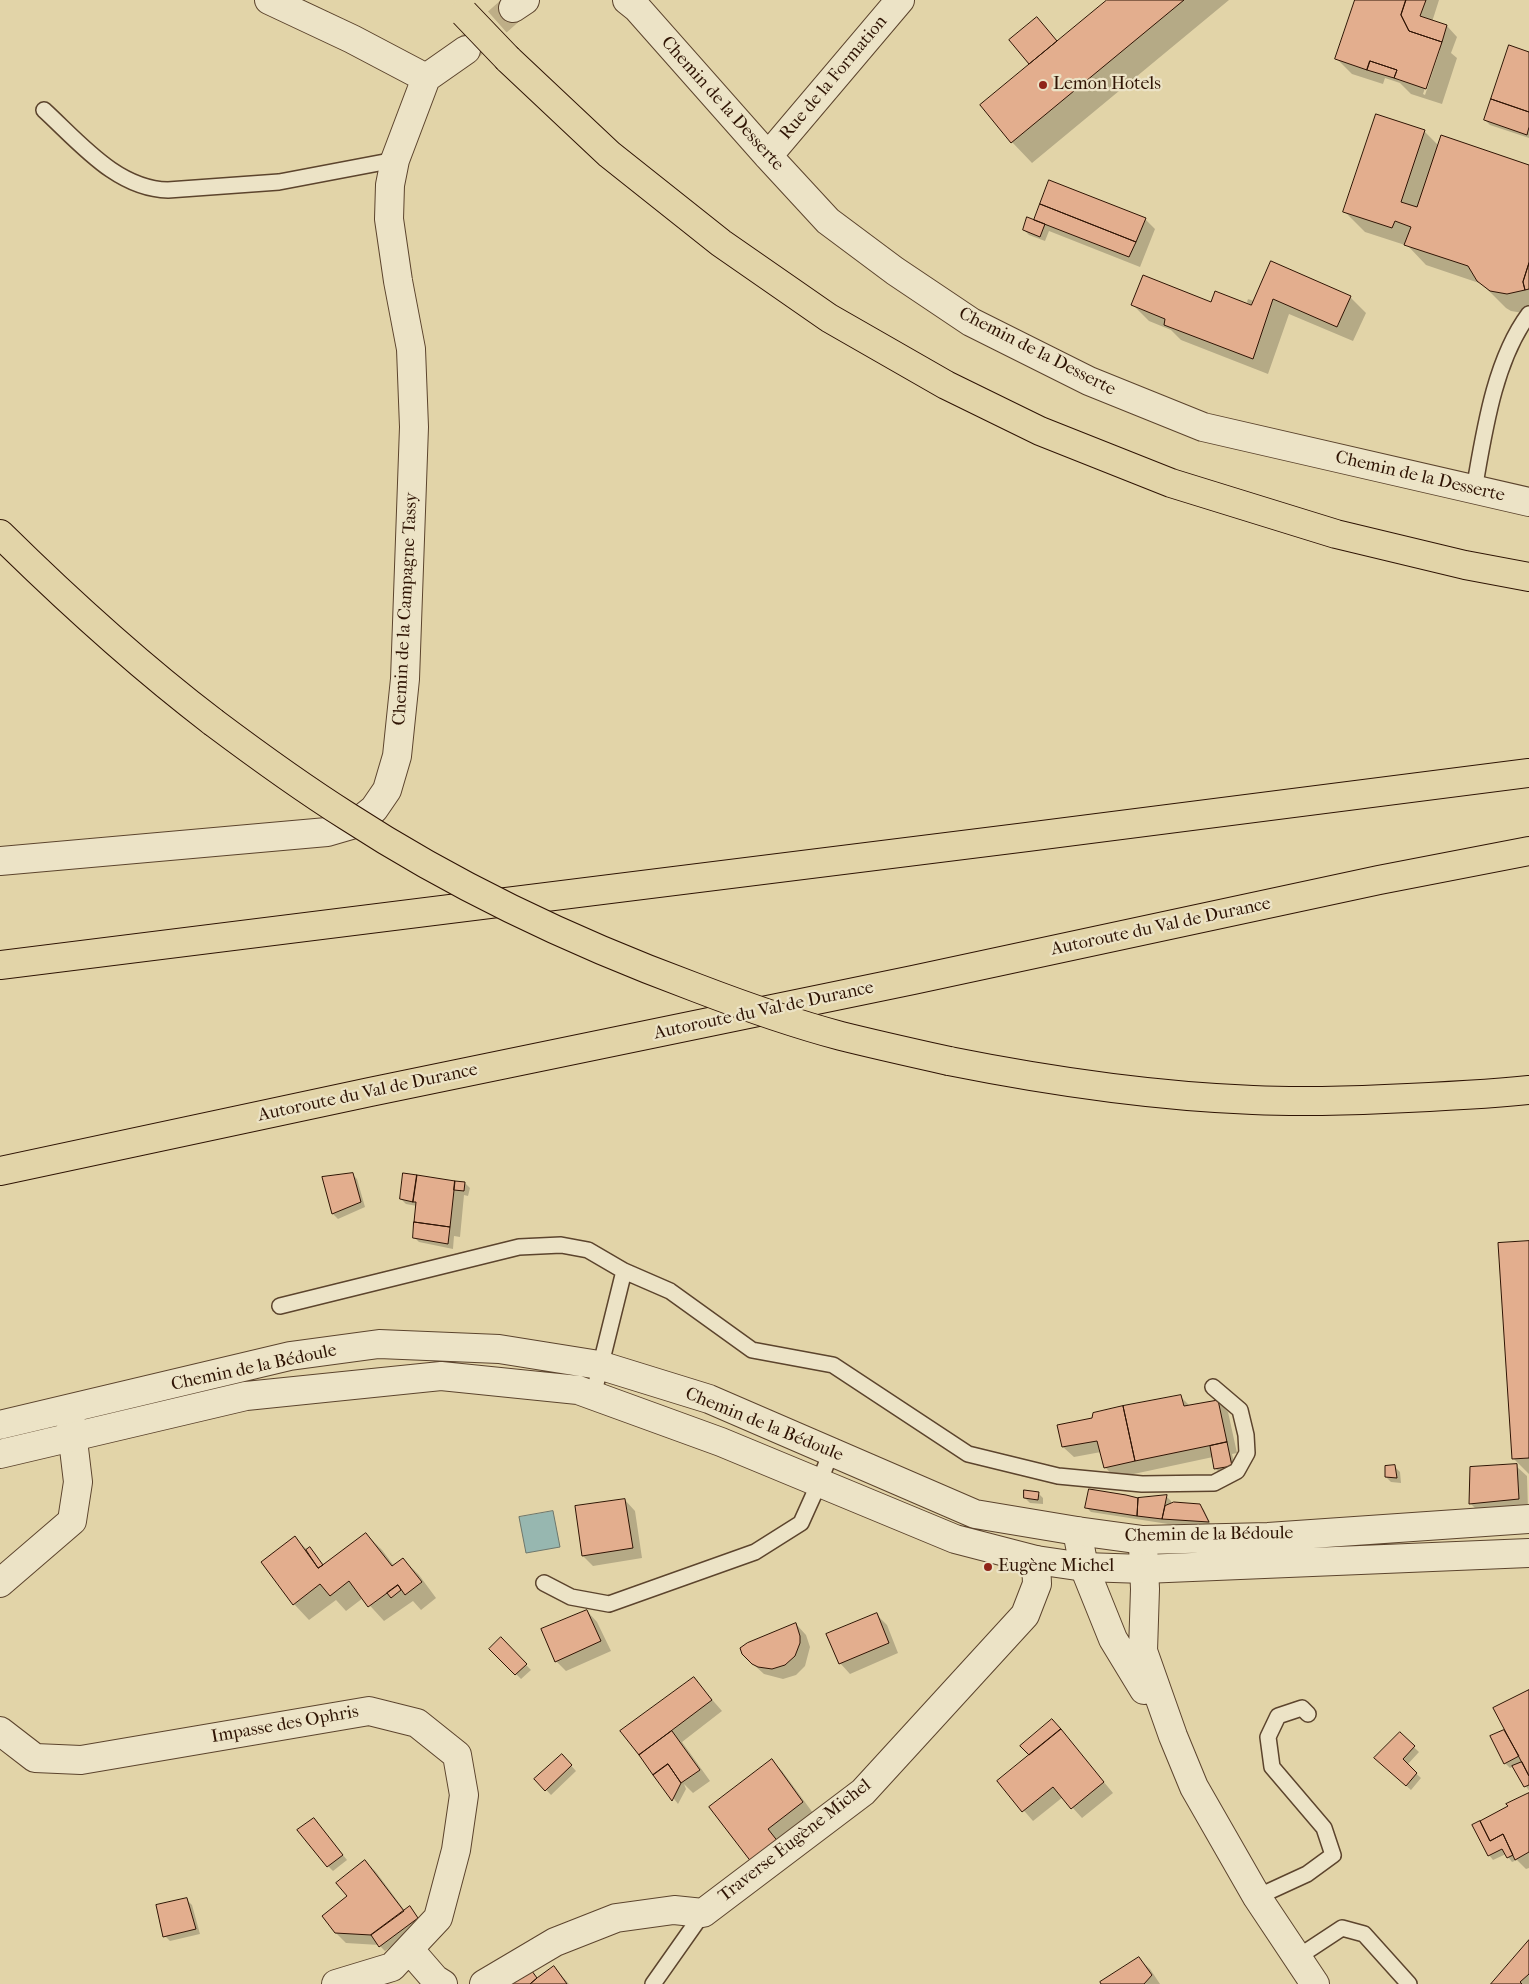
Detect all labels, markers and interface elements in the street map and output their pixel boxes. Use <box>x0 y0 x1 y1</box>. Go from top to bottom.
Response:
street label: Rue de la Formation <box>776 11 892 145</box>
street label: Chemin de la Desserte <box>656 32 788 176</box>
place label: Lemon Hotels <box>1053 74 1161 96</box>
marker: Lemon Hotels <box>1037 79 1049 91</box>
street label: Chemin de la Desserte <box>955 303 1119 401</box>
street label: Chemin de la Desserte <box>1333 447 1507 507</box>
street label: Chemin de la Campagne Tassy <box>389 492 423 726</box>
street label: Autoroute du Val de Durance <box>1049 893 1273 961</box>
street label: Autoroute du Val de Durance <box>652 977 876 1045</box>
street label: Autoroute du Val de Durance <box>256 1059 480 1127</box>
street label: Chemin de la Bédoule <box>169 1340 339 1396</box>
street label: Chemin de la Bédoule <box>682 1383 846 1467</box>
street label: Chemin de la Bédoule <box>1124 1523 1294 1547</box>
place label: Eugène Michel <box>998 1556 1114 1578</box>
marker: Eugène Michel <box>982 1561 994 1573</box>
street label: Impasse des Ophris <box>210 1701 360 1749</box>
street label: Traverse Eugène Michel <box>715 1775 875 1907</box>

